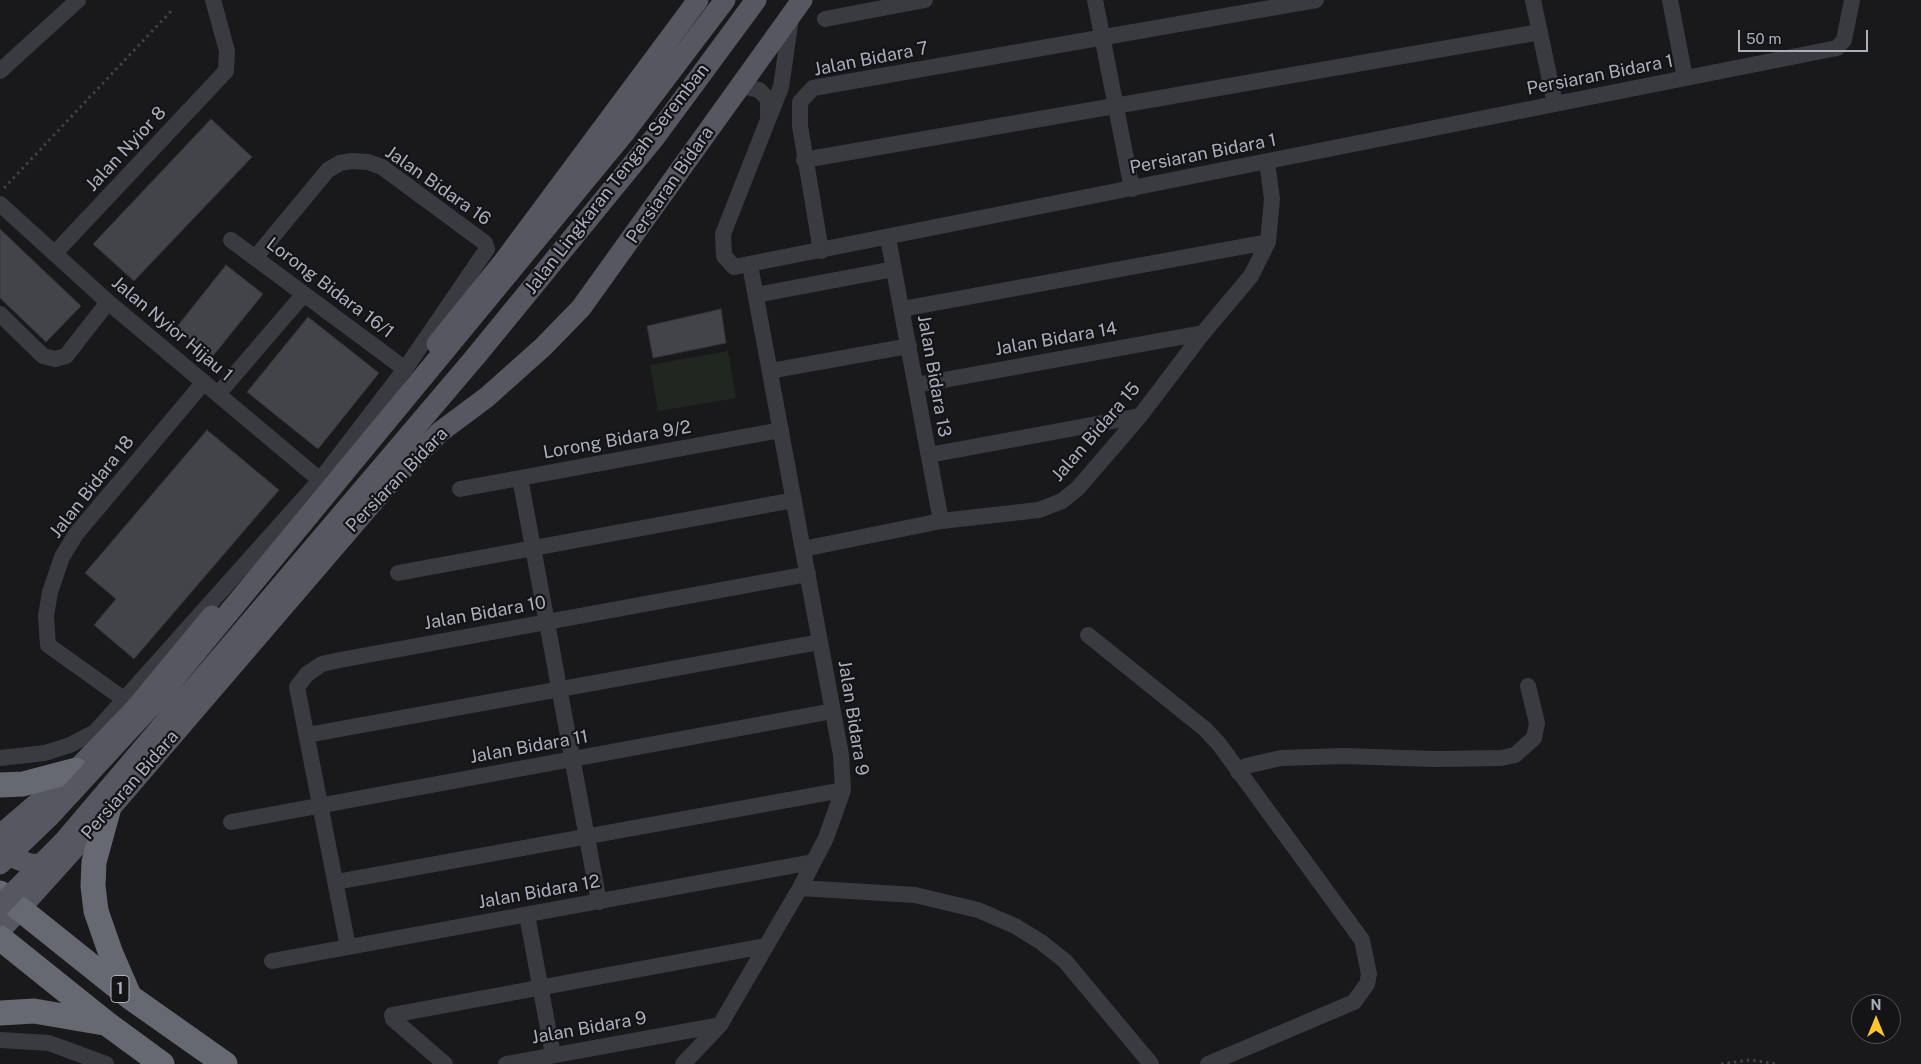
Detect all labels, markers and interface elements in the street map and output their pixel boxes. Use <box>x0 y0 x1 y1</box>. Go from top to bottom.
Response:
scale bar <box>1741 20 1871 52</box>
text: 50 m <box>1746 30 1781 47</box>
street label: Jalan Bidara 7 <box>812 37 930 81</box>
street label: Persiaran Bidara 1 <box>1525 50 1675 100</box>
street label: Jalan Lingkaran Tengah Seremban <box>520 60 714 298</box>
street label: Jalan Nyior 8 <box>81 102 171 196</box>
street label: Persiaran Bidara <box>622 123 718 247</box>
street label: Persiaran Bidara 1 <box>1128 129 1278 179</box>
street label: Jalan Bidara 16 <box>381 142 495 230</box>
street label: Lorong Bidara 16/1 <box>262 233 398 343</box>
street label: Jalan Nyior Hijau 1 <box>107 272 237 386</box>
street label: Jalan Bidara 13 <box>913 313 955 439</box>
street label: Jalan Bidara 14 <box>993 318 1119 360</box>
street label: Jalan Bidara 15 <box>1047 378 1145 486</box>
street label: Lorong Bidara 9/2 <box>541 416 693 464</box>
street label: Persiaran Bidara <box>342 423 452 537</box>
street label: Jalan Bidara 18 <box>45 431 139 543</box>
street label: Jalan Bidara 10 <box>422 592 548 634</box>
street label: Jalan Bidara 9 <box>833 659 873 777</box>
street label: Persiaran Bidara <box>77 726 183 844</box>
street label: Jalan Bidara 11 <box>468 726 590 768</box>
street label: Jalan Bidara 12 <box>476 871 602 913</box>
road number: 1 <box>111 976 129 1002</box>
north arrow <box>1851 994 1901 1044</box>
text: N <box>1871 997 1881 1013</box>
street label: Jalan Bidara 9 <box>530 1007 648 1049</box>

